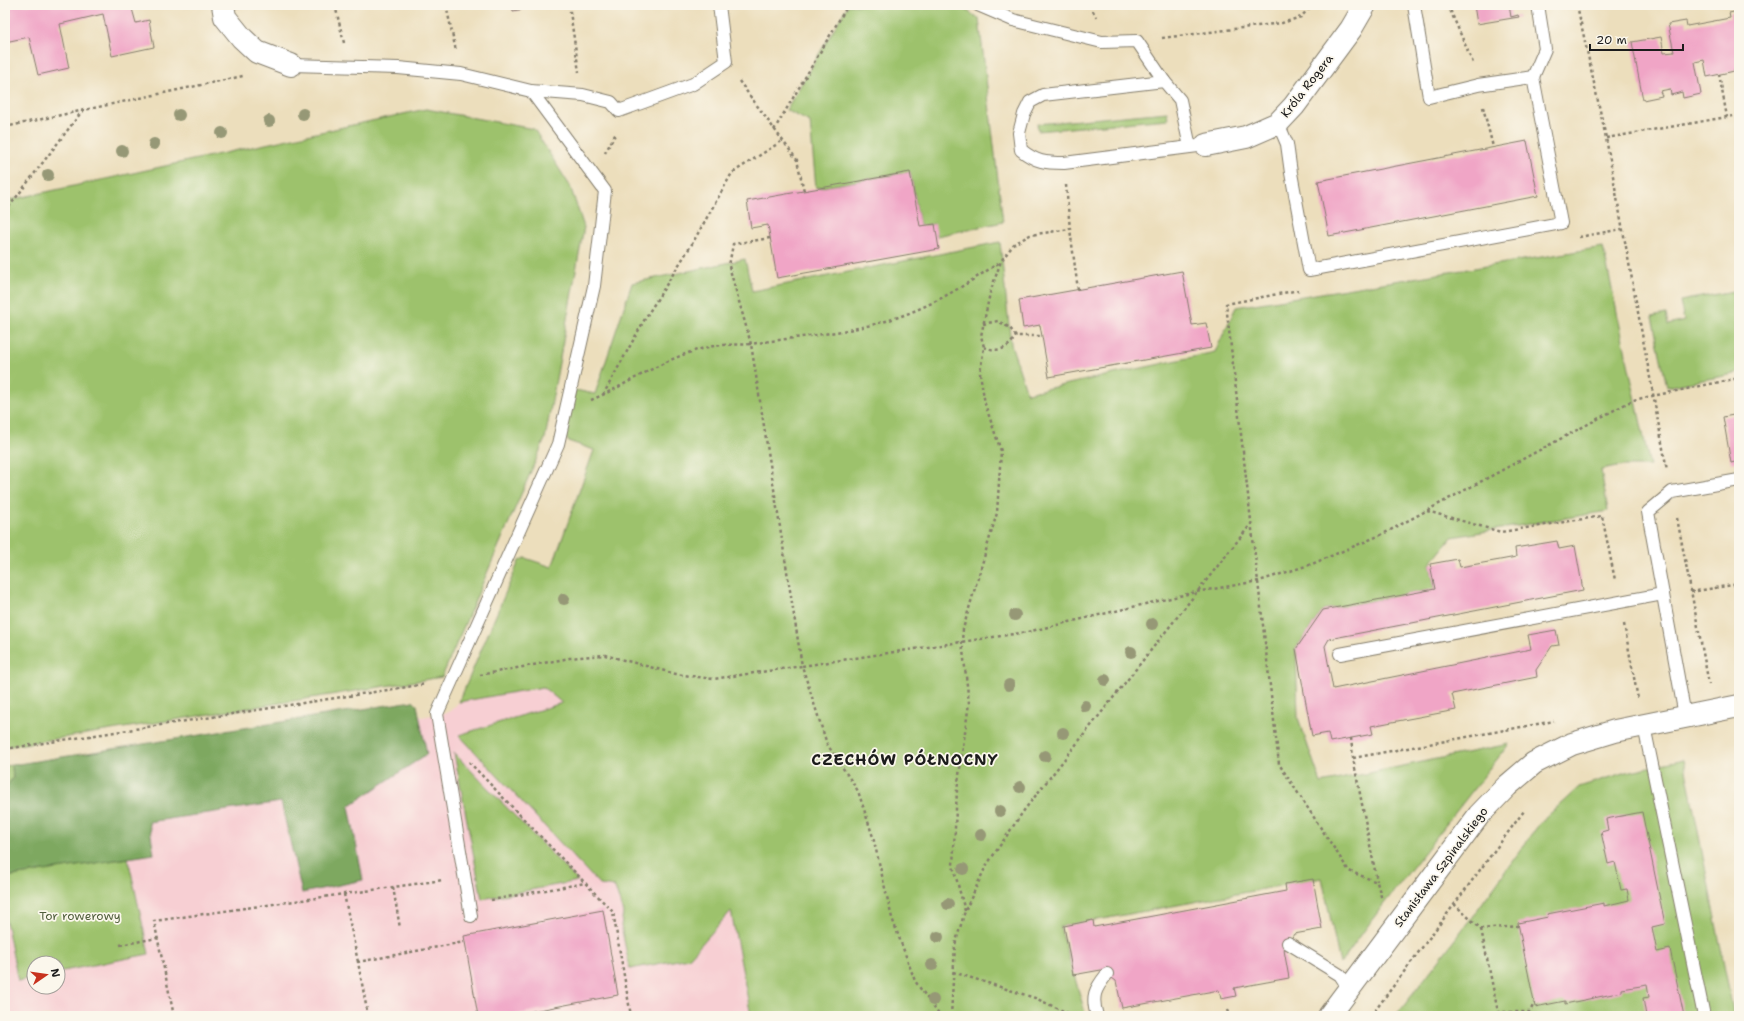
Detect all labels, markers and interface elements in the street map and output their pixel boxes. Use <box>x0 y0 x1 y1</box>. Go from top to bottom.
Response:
scale bar <box>1590 26 1683 52</box>
text: 20 m <box>1596 32 1627 48</box>
street label: Króla Rogera <box>1277 51 1337 121</box>
district label: CZECHÓW PÓŁNOCNY <box>811 749 999 770</box>
street label: Stanisława Szpinalskiego <box>1391 804 1491 930</box>
park label: Tor rowerowy <box>39 908 121 924</box>
north arrow <box>26 955 66 995</box>
text: N <box>47 967 64 979</box>

